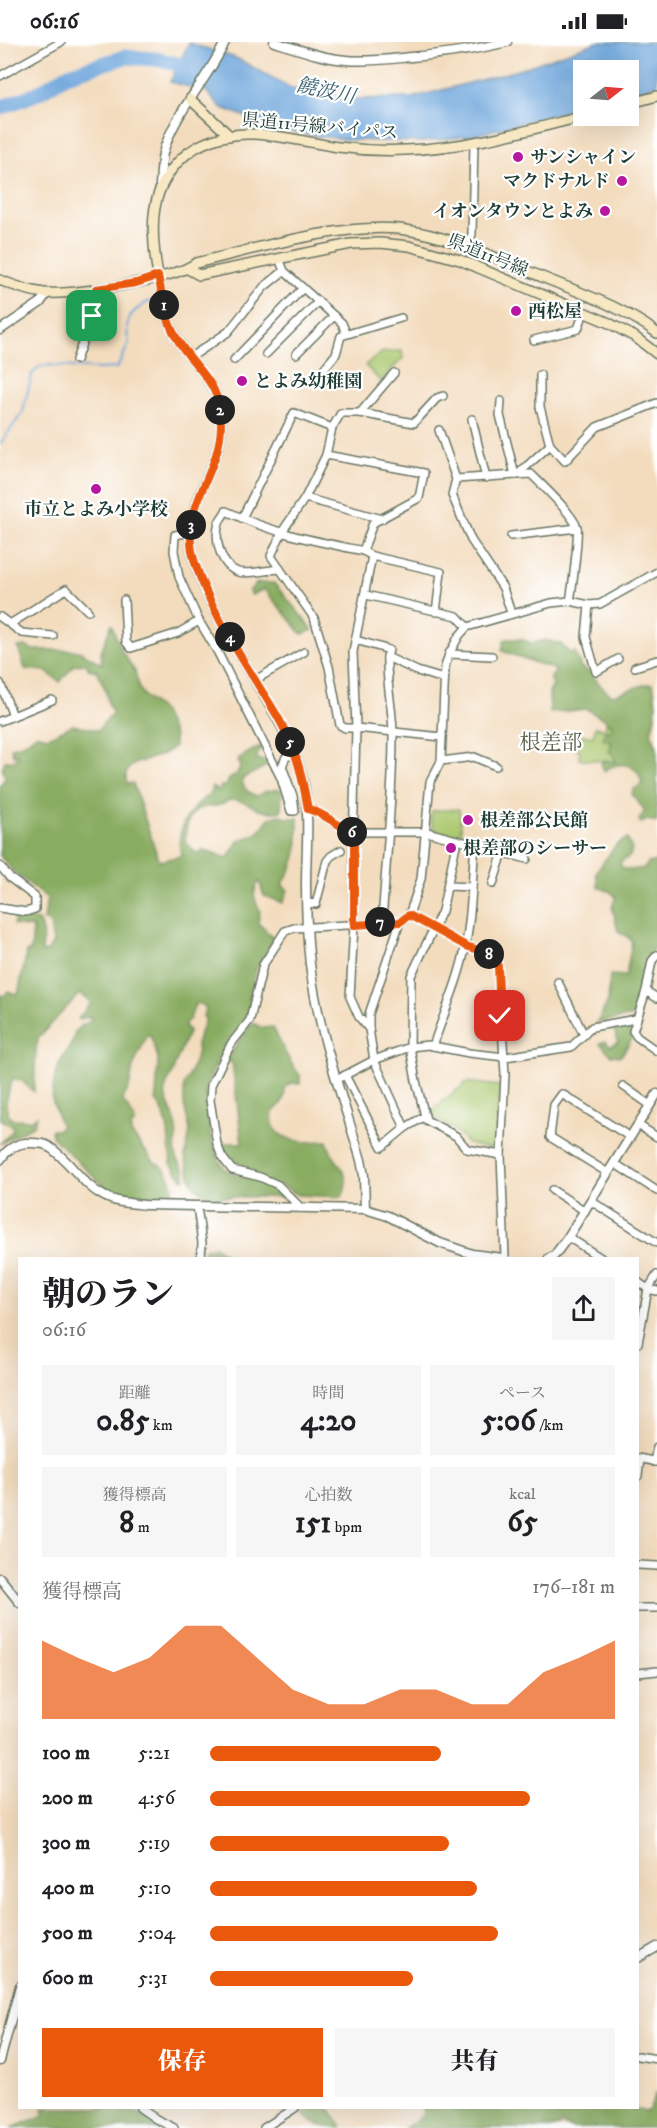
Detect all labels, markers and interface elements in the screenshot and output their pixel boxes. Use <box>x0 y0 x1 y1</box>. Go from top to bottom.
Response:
text: 06:16 <box>30 8 78 35</box>
north arrow <box>573 60 639 126</box>
map controls <box>573 60 639 126</box>
water label: 饒波川 <box>294 73 360 110</box>
street label: 県道11号線バイパス <box>241 109 399 145</box>
place label: サンシャイン <box>530 147 636 169</box>
marker: サンシャイン <box>511 150 525 164</box>
place label: マクドナルド <box>503 171 610 193</box>
marker: マクドナルド <box>615 174 629 188</box>
place label: イオンタウンとよみ <box>432 201 593 223</box>
marker: イオンタウンとよみ <box>598 204 612 218</box>
street label: 県道11号線 <box>444 230 531 282</box>
pin <box>66 290 117 341</box>
pin: 1 <box>149 290 179 320</box>
text: 1 <box>161 295 167 315</box>
icon: arrive <box>75 299 108 332</box>
place label: 西松屋 <box>528 301 582 323</box>
marker: 西松屋 <box>509 304 523 318</box>
place label: とよみ幼稚園 <box>254 371 362 393</box>
marker: とよみ幼稚園 <box>235 374 249 388</box>
pin: 2 <box>205 395 235 425</box>
text: 2 <box>216 400 224 420</box>
marker: 市立とよみ小学校 <box>89 482 103 496</box>
place label: 市立とよみ小学校 <box>24 499 168 521</box>
pin: 3 <box>176 510 206 540</box>
text: 3 <box>188 515 194 535</box>
pin: 4 <box>215 622 245 652</box>
text: 4 <box>225 627 235 647</box>
pin: 5 <box>275 727 305 757</box>
district label: 根差部 <box>520 730 583 756</box>
text: 5 <box>286 732 294 752</box>
place label: 根差部公民館 <box>480 810 588 832</box>
marker: 根差部公民館 <box>461 813 475 827</box>
pin: 6 <box>337 817 367 847</box>
text: 6 <box>348 822 356 842</box>
place label: 根差部のシーサー <box>463 838 607 860</box>
marker: 根差部のシーサー <box>444 841 458 855</box>
pin: 7 <box>365 907 395 937</box>
text: 7 <box>376 912 384 932</box>
pin: 8 <box>474 939 504 969</box>
text: 8 <box>485 944 493 964</box>
pin <box>474 990 525 1041</box>
icon: check <box>483 999 516 1032</box>
text: 朝のラン <box>42 1275 174 1316</box>
button: share <box>552 1277 615 1340</box>
text: 06:16 <box>42 1318 86 1343</box>
text: 距離 <box>118 1383 151 1403</box>
text: 時間 <box>312 1383 345 1403</box>
text: ペース <box>499 1383 546 1403</box>
text: 0.85 <box>96 1403 149 1440</box>
text: 4:20 <box>301 1403 356 1440</box>
text: 5:06 <box>481 1403 536 1440</box>
text: km <box>149 1415 173 1435</box>
text: /km <box>536 1415 564 1435</box>
text: kcal <box>509 1484 536 1504</box>
text: 獲得標高 <box>102 1485 167 1505</box>
text: 心拍数 <box>304 1485 353 1505</box>
text: 65 <box>507 1504 538 1541</box>
text: 8 <box>119 1505 134 1542</box>
text: 151 <box>295 1505 331 1542</box>
text: m <box>134 1517 150 1537</box>
text: bpm <box>331 1517 362 1537</box>
text: 176–181 m <box>532 1575 615 1600</box>
text: 獲得標高 <box>42 1580 122 1605</box>
text: 100 m <box>42 1741 90 1766</box>
text: 5:21 <box>138 1741 170 1766</box>
text: 200 m <box>42 1786 93 1811</box>
text: 4:56 <box>138 1786 175 1811</box>
text: 300 m <box>42 1831 90 1856</box>
text: 5:19 <box>138 1831 170 1856</box>
text: 400 m <box>42 1876 94 1901</box>
text: 5:10 <box>138 1876 171 1901</box>
text: 500 m <box>42 1921 93 1946</box>
text: 5:04 <box>138 1921 175 1946</box>
text: 600 m <box>42 1966 93 1991</box>
text: 5:31 <box>138 1966 168 1991</box>
button: 保存 <box>42 2028 323 2097</box>
button: 共有 <box>335 2028 615 2097</box>

